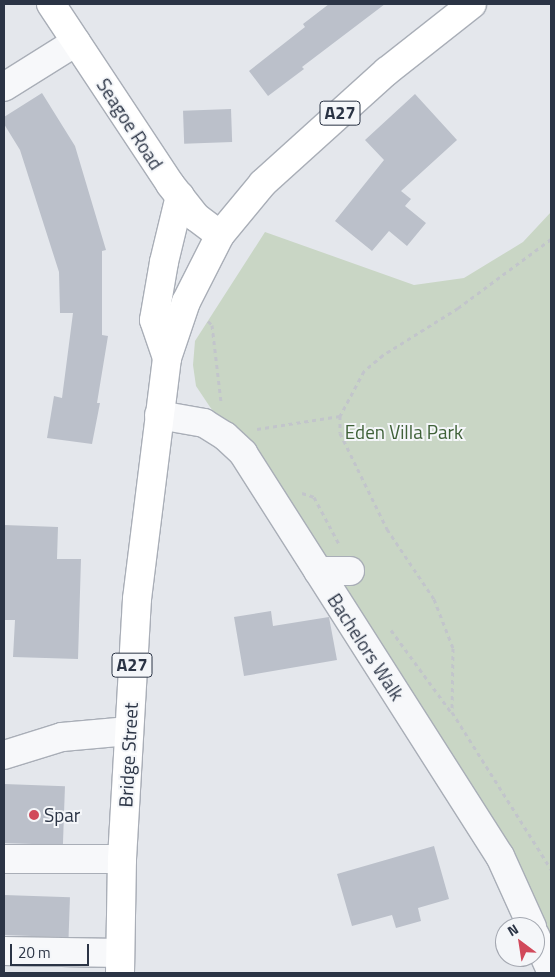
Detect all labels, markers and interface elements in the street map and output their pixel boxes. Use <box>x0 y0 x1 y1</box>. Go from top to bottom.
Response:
street label: Seagoe Road <box>92 74 168 174</box>
road number: A27 <box>319 98 361 128</box>
park label: Eden Villa Park <box>345 421 463 443</box>
street label: Bachelors Walk <box>323 589 409 705</box>
road number: A27 <box>111 650 153 680</box>
street label: Bridge Street <box>114 702 142 808</box>
place label: Spar <box>44 804 80 826</box>
marker: Spar <box>28 809 40 821</box>
north arrow <box>495 917 545 967</box>
text: N <box>503 918 522 941</box>
scale bar <box>12 934 91 966</box>
text: 20 m <box>18 941 51 964</box>

